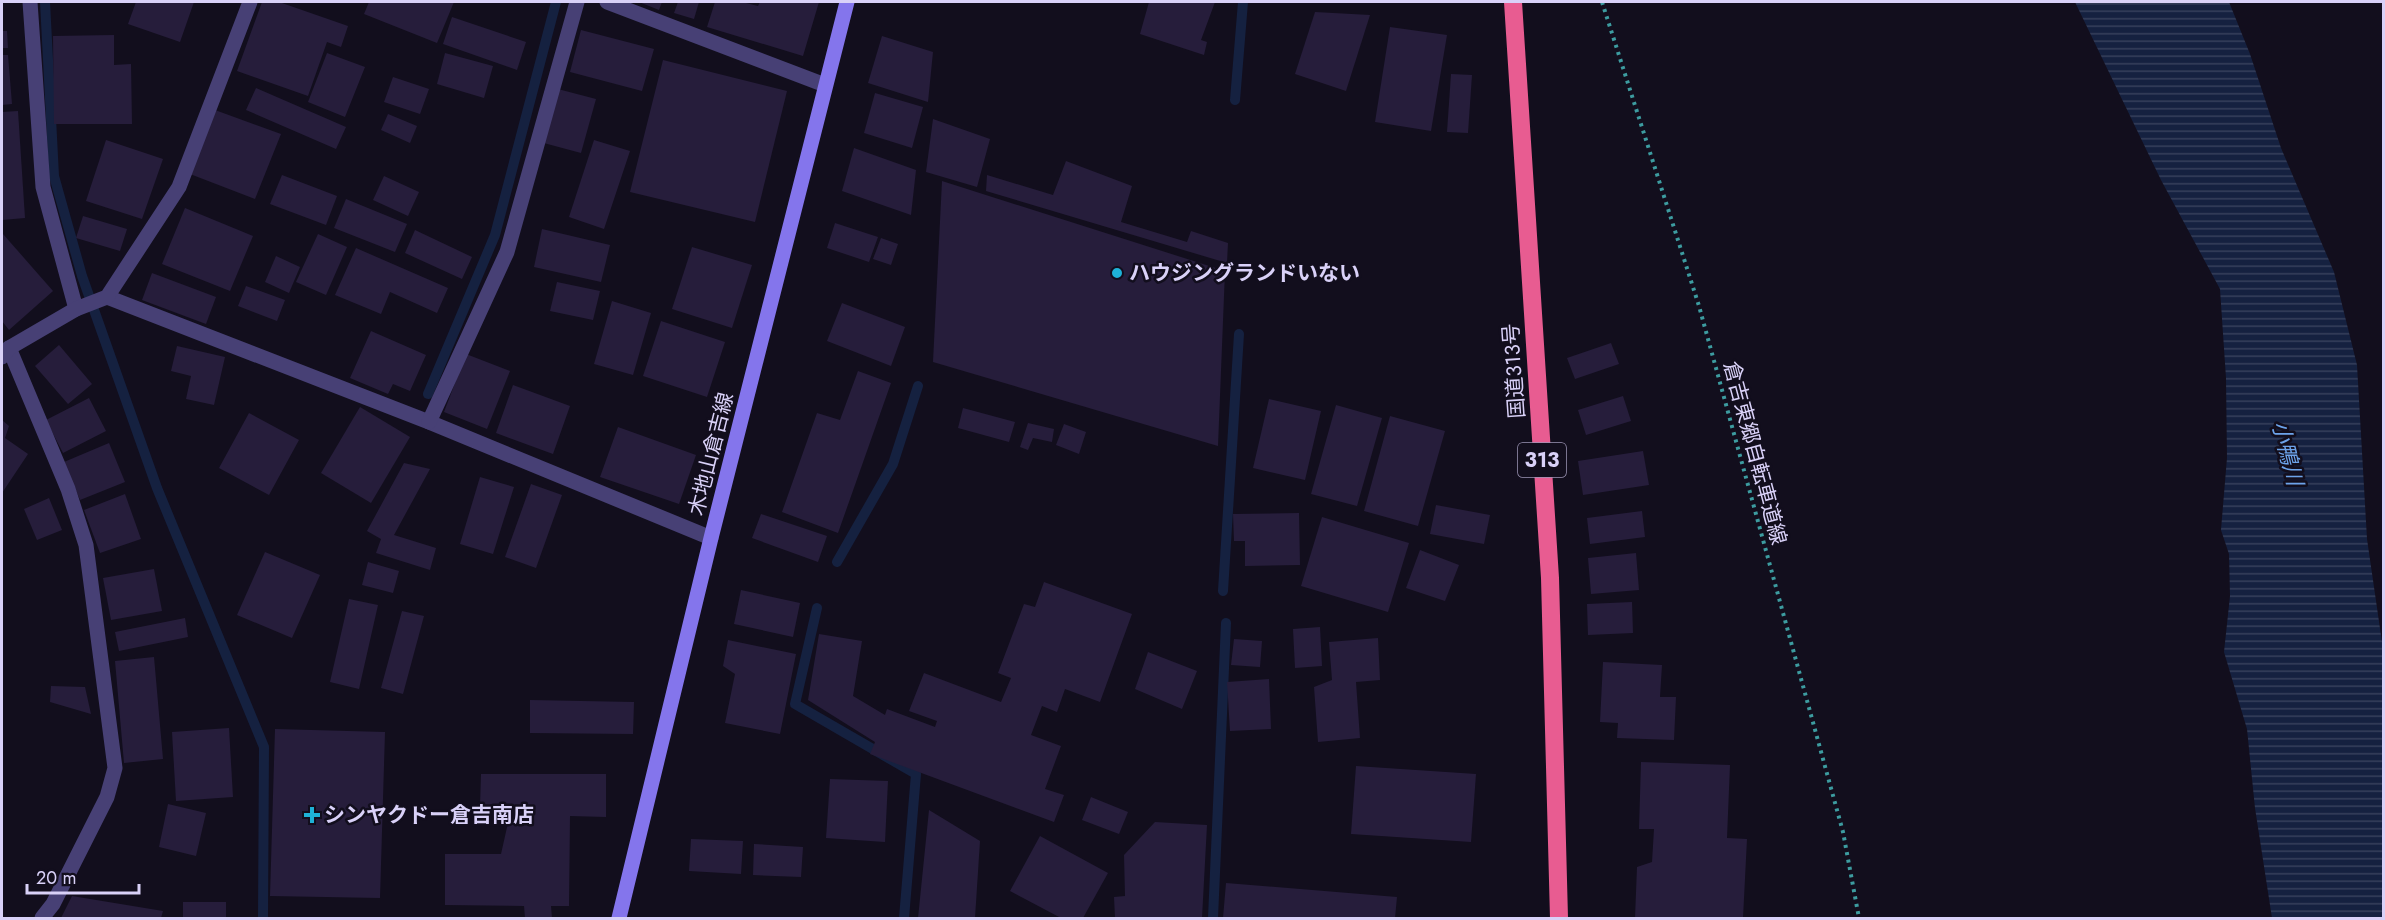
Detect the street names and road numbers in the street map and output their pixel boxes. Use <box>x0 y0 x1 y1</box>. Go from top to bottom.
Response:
street label: 国道313号 <box>1496 322 1532 420</box>
street label: 倉吉東郷自転車道線 <box>1716 358 1794 548</box>
street label: 木地山倉吉線 <box>681 389 741 519</box>
road number: 313 <box>1518 443 1566 477</box>

